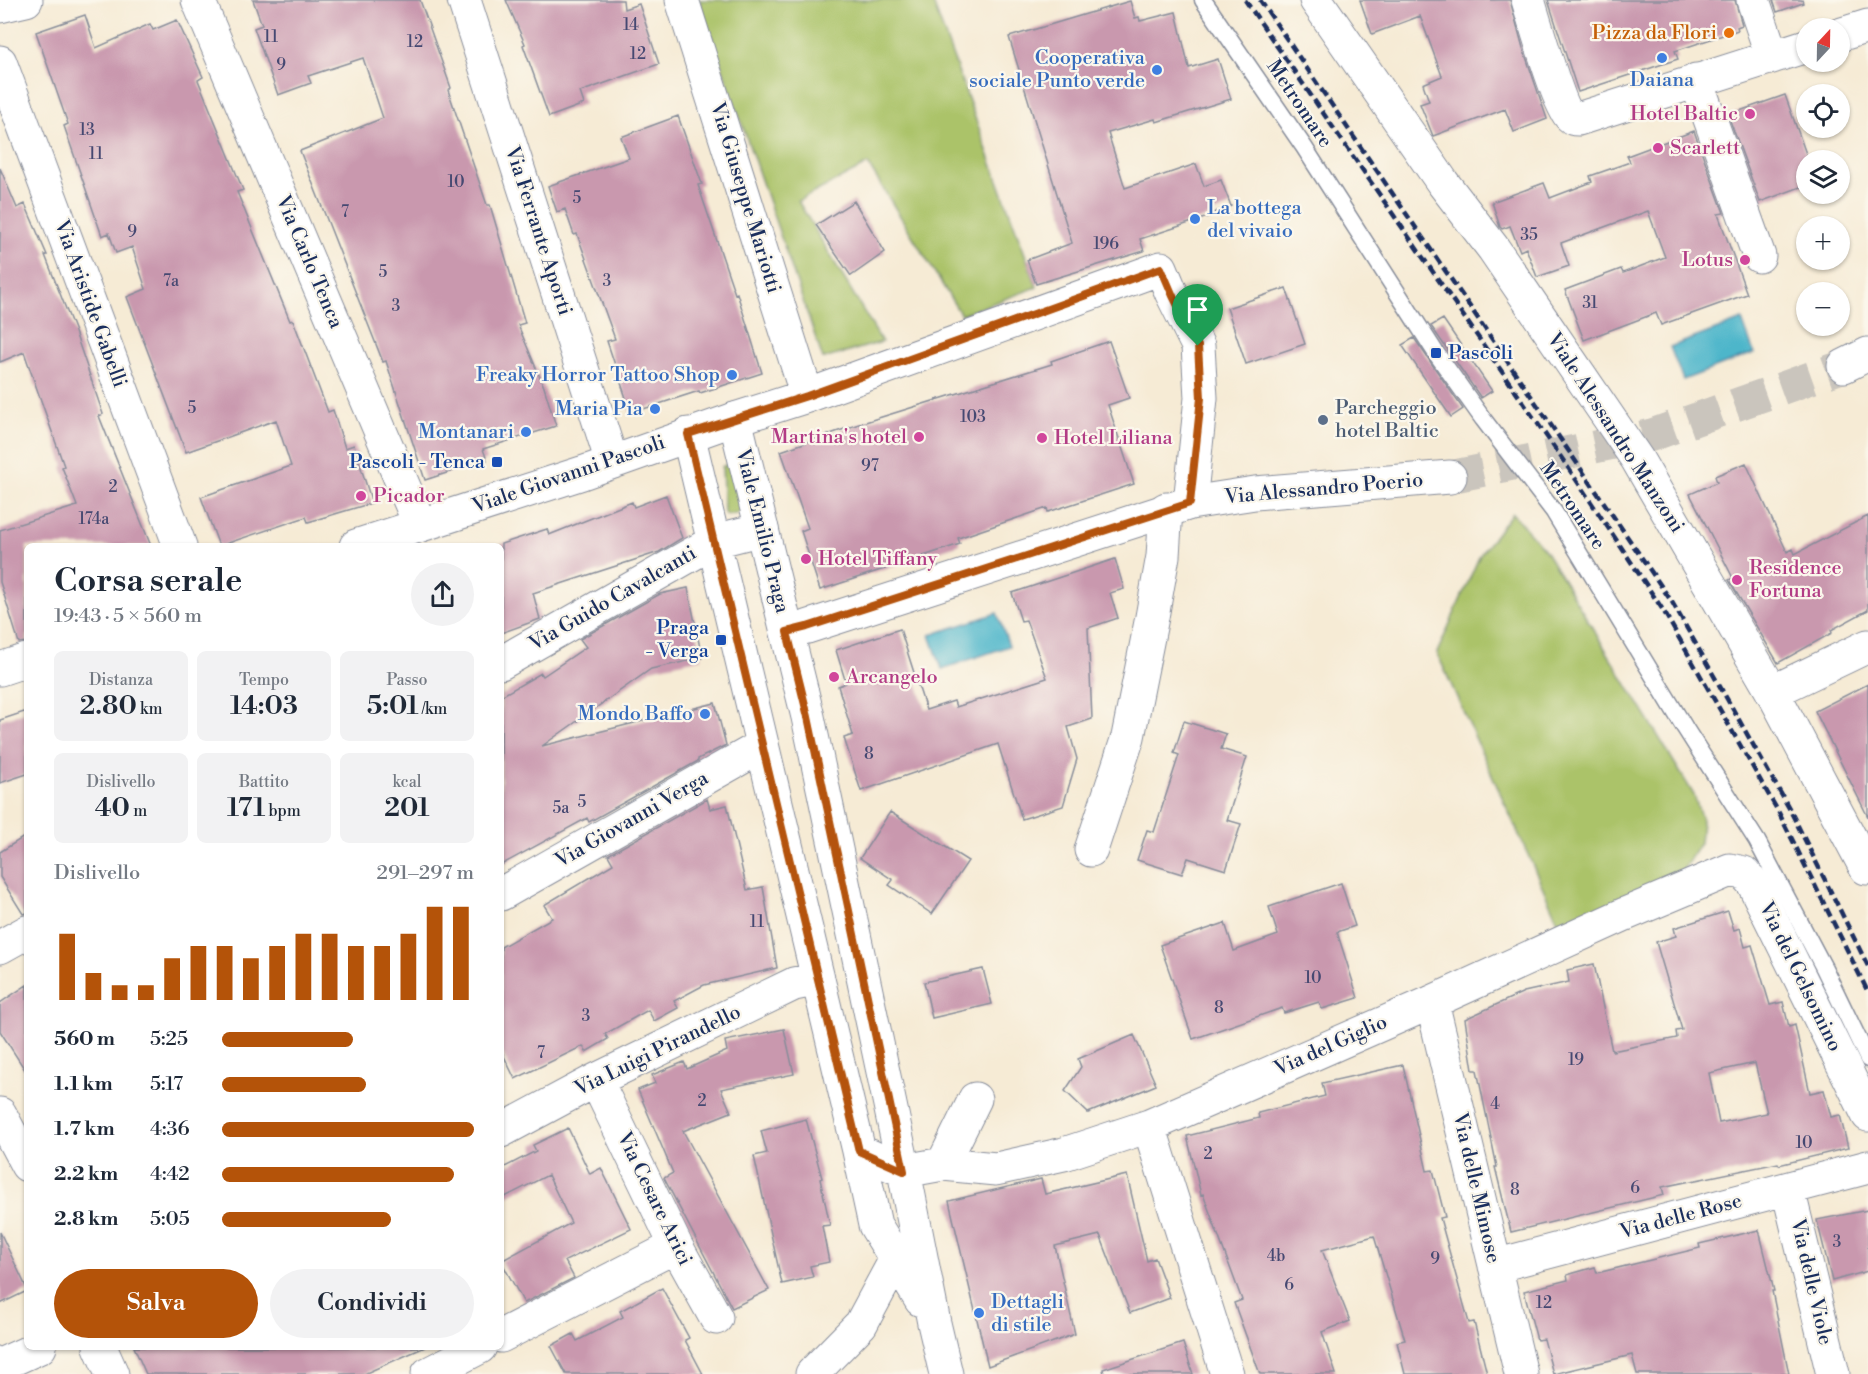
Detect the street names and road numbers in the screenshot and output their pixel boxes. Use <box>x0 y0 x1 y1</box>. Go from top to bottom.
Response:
street label: Metromare <box>1260 55 1338 153</box>
street label: Via Giuseppe Mariotti <box>704 99 786 297</box>
street label: Via Ferrante Aporti <box>499 142 577 319</box>
street label: Via Carlo Tenca <box>269 191 349 333</box>
street label: Via Aristide Gabelli <box>48 216 132 392</box>
street label: Viale Alessandro Manzoni <box>1540 327 1689 538</box>
street label: Viale Giovanni Pascoli <box>468 430 669 520</box>
street label: Viale Emilio Praga <box>729 445 795 617</box>
street label: Metromare <box>1533 457 1611 555</box>
street label: Via Alessandro Poerio <box>1223 468 1424 510</box>
street label: Via Guido Cavalcanti <box>524 541 701 658</box>
street label: Via Giovanni Verga <box>550 766 714 874</box>
street label: Via del Gelsomino <box>1752 897 1847 1056</box>
street label: Via Luigi Pirandello <box>570 1000 745 1103</box>
street label: Via del Giglio <box>1270 1010 1391 1082</box>
street label: Via delle Mimose <box>1446 1109 1505 1266</box>
street label: Via Cesare Arici <box>610 1127 697 1270</box>
street label: Via delle Rose <box>1616 1189 1745 1246</box>
street label: Via delle Viole <box>1784 1216 1838 1347</box>

